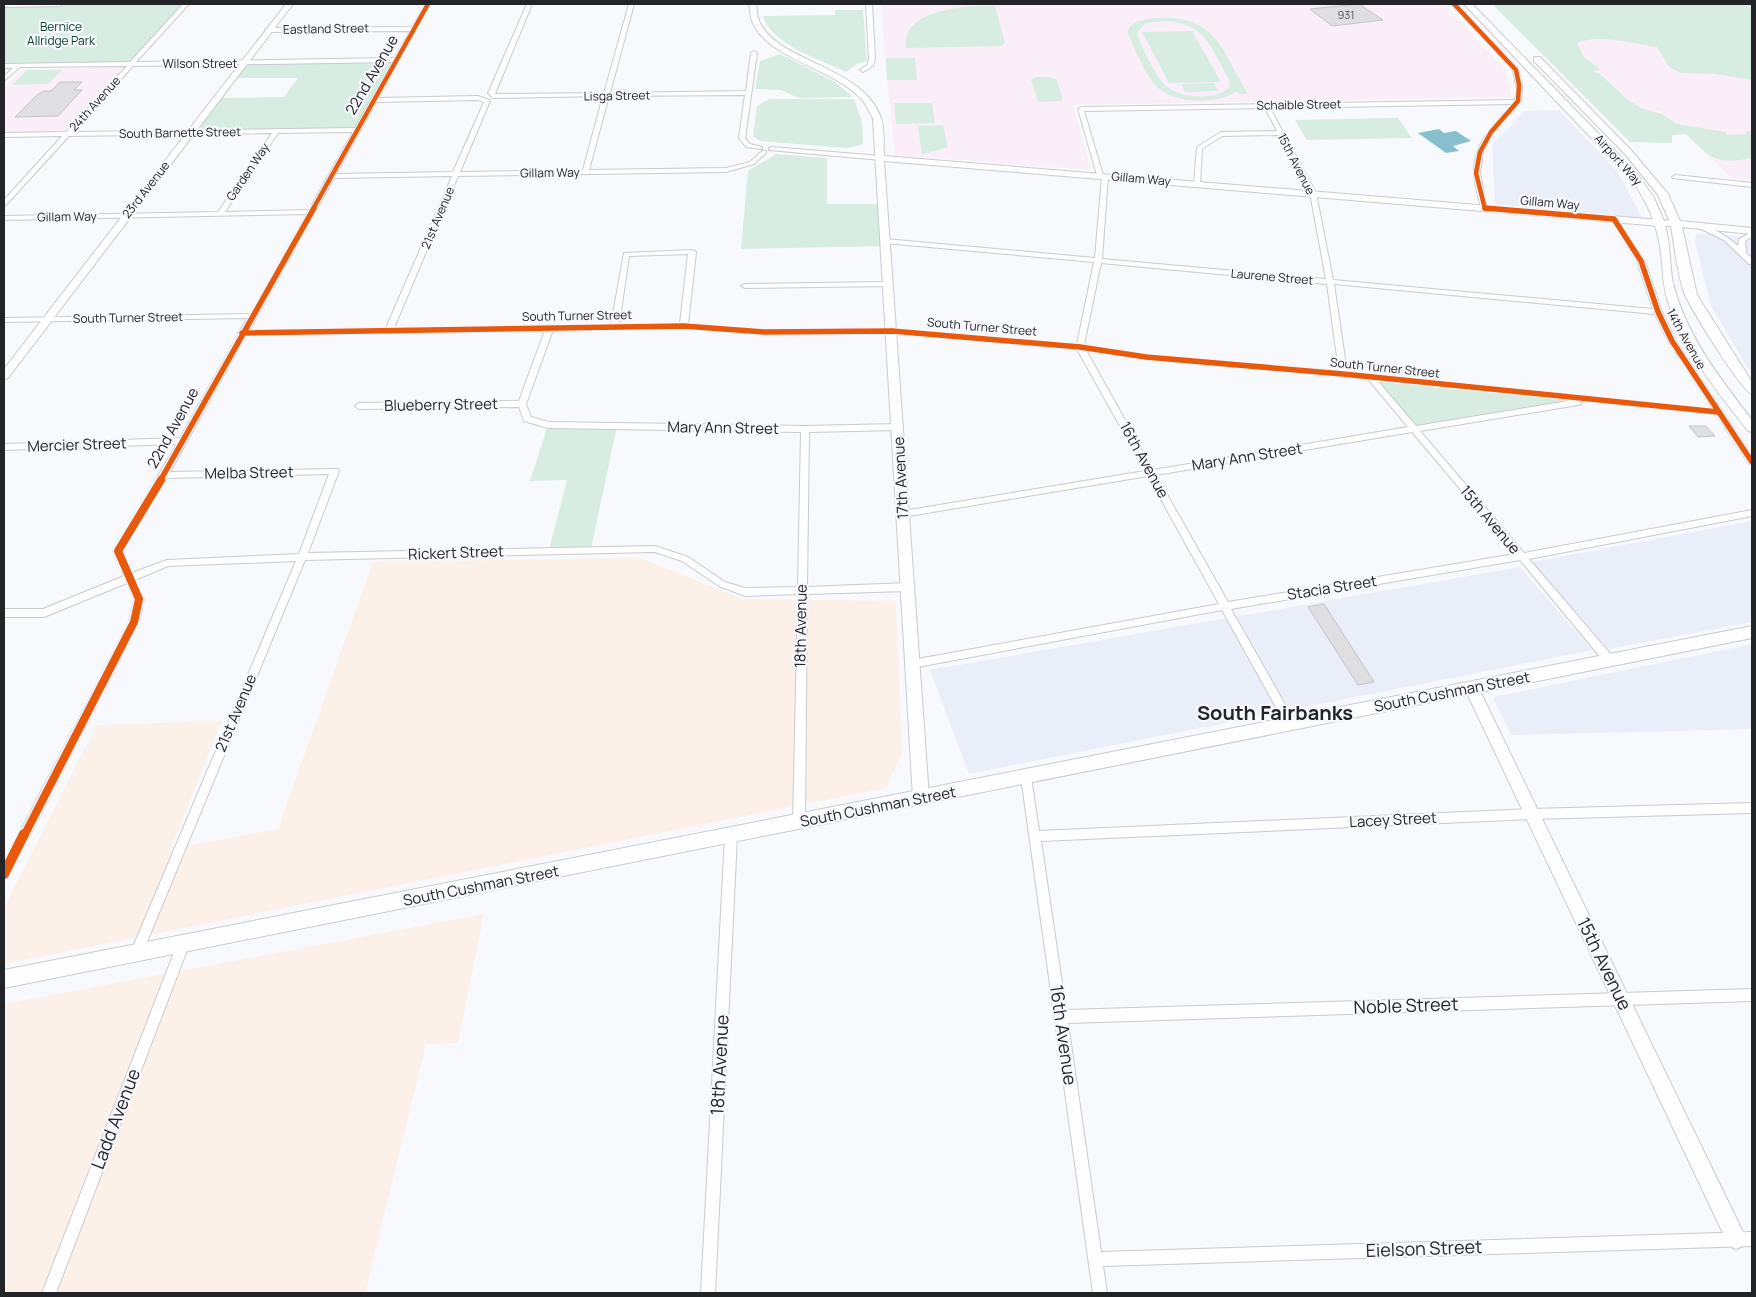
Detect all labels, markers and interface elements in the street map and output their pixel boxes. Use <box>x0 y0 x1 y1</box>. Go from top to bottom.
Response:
house number: 931 <box>1337 7 1355 22</box>
park label: Bernice Allridge Park <box>27 18 96 49</box>
street label: Eastland Street <box>283 19 369 38</box>
street label: 22nd Avenue <box>340 31 403 119</box>
street label: Wilson Street <box>163 55 238 72</box>
street label: 24th Avenue <box>65 72 124 135</box>
street label: Lisga Street <box>584 86 651 105</box>
street label: Schaible Street <box>1256 95 1342 114</box>
street label: South Barnette Street <box>119 123 241 142</box>
street label: 15th Avenue <box>1274 130 1319 197</box>
street label: Airport Way <box>1591 130 1646 190</box>
street label: Garden Way <box>222 139 273 204</box>
street label: 23rd Avenue <box>118 158 173 222</box>
street label: Gillam Way <box>520 163 581 182</box>
street label: Gillam Way <box>1111 167 1172 190</box>
street label: 21st Avenue <box>417 184 458 252</box>
street label: Gillam Way <box>1520 191 1581 214</box>
street label: Gillam Way <box>37 207 98 226</box>
street label: Laurene Street <box>1230 264 1314 289</box>
street label: 14th Avenue <box>1663 305 1710 372</box>
street label: South Turner Street <box>522 306 632 325</box>
street label: South Turner Street <box>73 308 183 327</box>
street label: South Turner Street <box>926 313 1038 340</box>
street label: South Turner Street <box>1329 353 1441 382</box>
street label: 22nd Avenue <box>142 383 203 472</box>
street label: Blueberry Street <box>384 393 498 416</box>
street label: Mary Ann Street <box>667 416 779 439</box>
street label: 16th Avenue <box>1115 418 1174 502</box>
street label: Mercier Street <box>27 432 127 457</box>
street label: 17th Avenue <box>888 436 913 520</box>
street label: Mary Ann Street <box>1190 437 1304 476</box>
street label: Melba Street <box>204 461 294 484</box>
street label: 15th Avenue <box>1455 481 1525 559</box>
street label: Rickert Street <box>408 540 504 565</box>
street label: Stacia Street <box>1286 570 1378 605</box>
street label: 18th Avenue <box>789 584 812 668</box>
street label: South Cushman Street <box>1372 666 1532 717</box>
street label: 21st Avenue <box>210 670 261 755</box>
district label: South Fairbanks <box>1197 699 1353 726</box>
street label: South Cushman Street <box>798 781 958 832</box>
street label: Lacey Street <box>1349 807 1437 832</box>
street label: South Cushman Street <box>401 860 561 911</box>
street label: 15th Avenue <box>1572 913 1638 1014</box>
street label: 16th Avenue <box>1045 983 1083 1087</box>
street label: Noble Street <box>1353 991 1459 1019</box>
street label: 18th Avenue <box>704 1014 734 1116</box>
street label: Ladd Avenue <box>85 1065 145 1172</box>
street label: Eielson Street <box>1365 1234 1483 1262</box>

